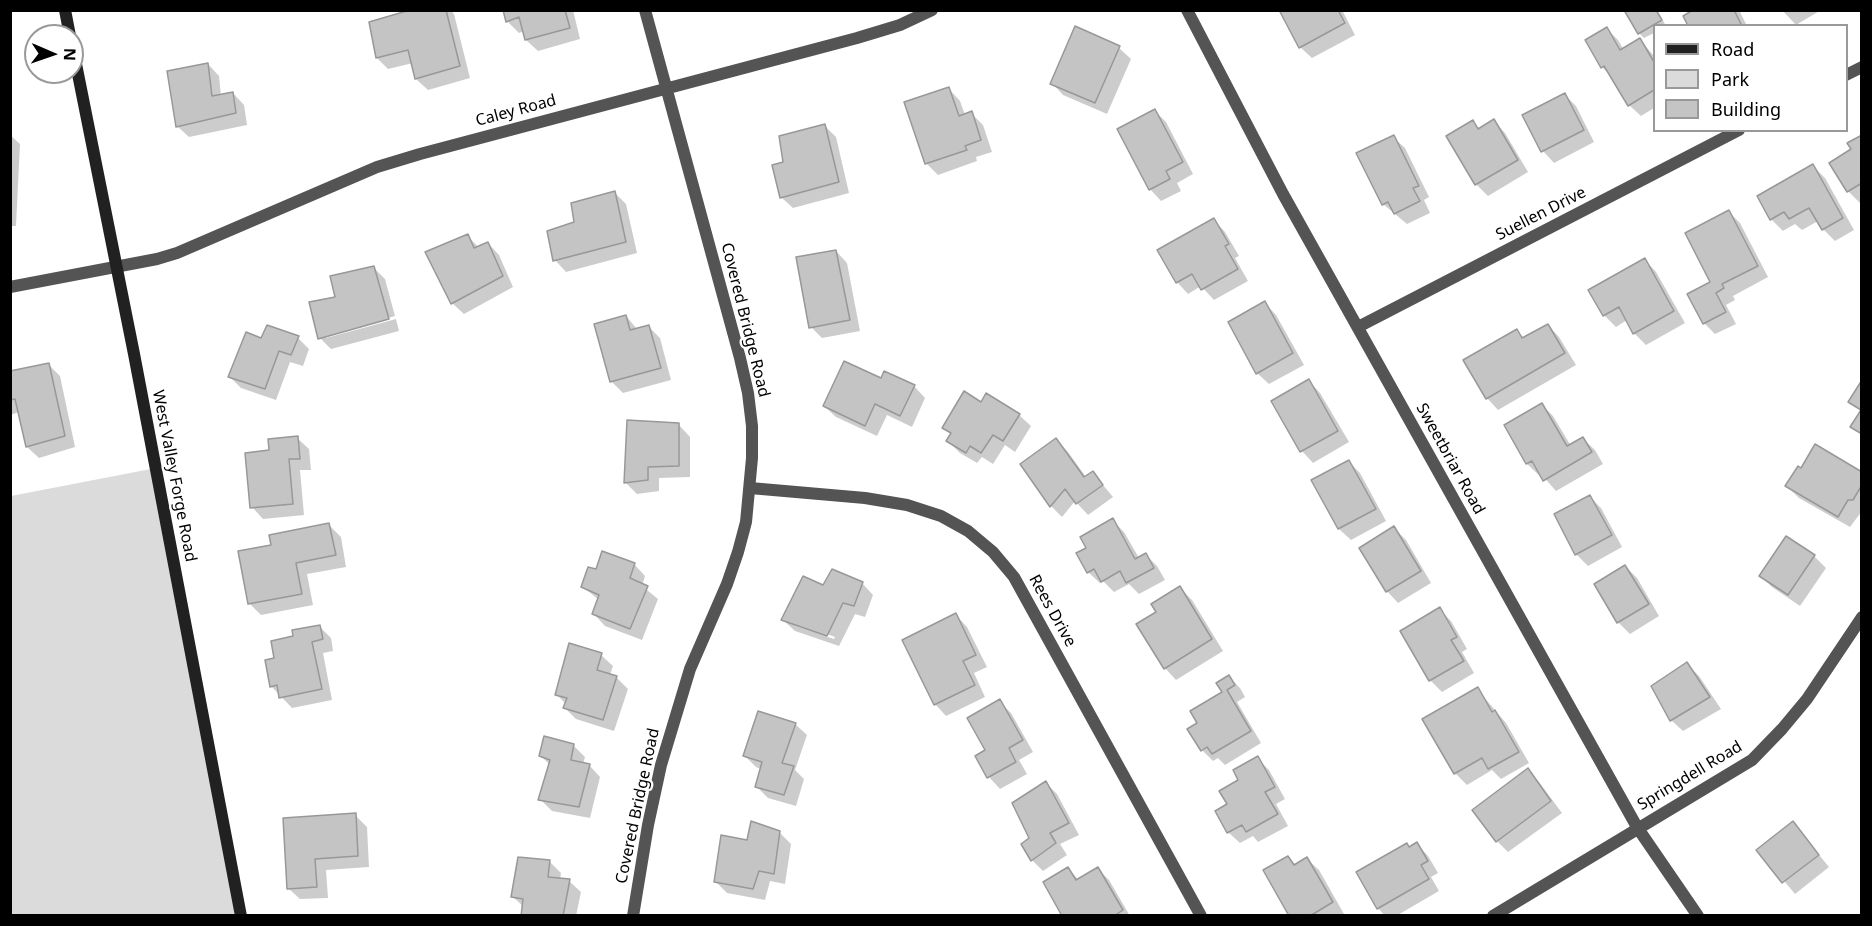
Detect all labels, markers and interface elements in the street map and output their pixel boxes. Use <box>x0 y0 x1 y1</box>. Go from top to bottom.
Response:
north arrow <box>24 24 84 84</box>
legend <box>1653 24 1848 132</box>
text: Road <box>1711 37 1754 61</box>
text: N <box>59 48 81 61</box>
text: Park <box>1711 67 1749 91</box>
street label: Caley Road <box>474 91 558 131</box>
text: Building <box>1711 97 1781 121</box>
street label: Suellen Drive <box>1493 183 1589 245</box>
street label: Covered Bridge Road <box>717 241 773 399</box>
street label: West Valley Forge Road <box>148 388 200 564</box>
street label: Sweetbriar Road <box>1412 400 1488 518</box>
street label: Rees Drive <box>1024 572 1080 650</box>
street label: Covered Bridge Road <box>612 727 664 885</box>
street label: Springdell Road <box>1634 737 1746 815</box>

